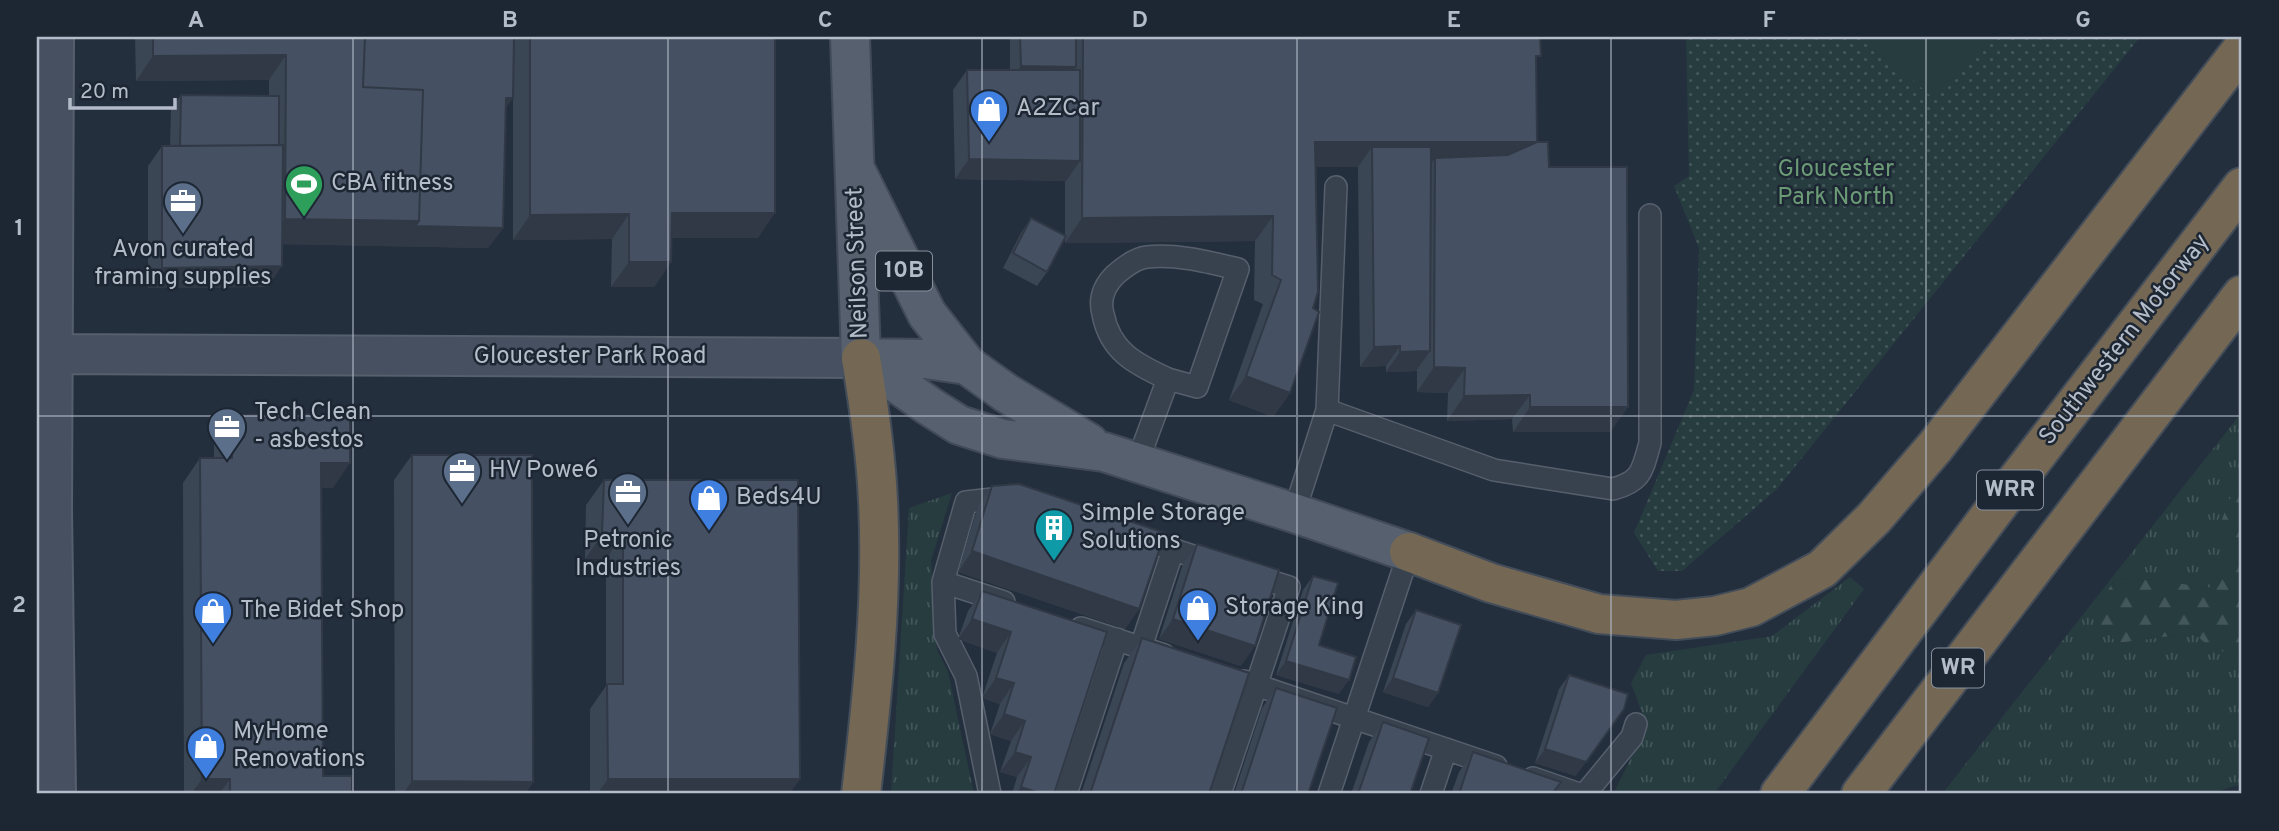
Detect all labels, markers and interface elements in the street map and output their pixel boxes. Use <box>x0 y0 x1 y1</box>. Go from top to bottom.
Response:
text: A <box>188 7 204 36</box>
text: B <box>502 7 518 36</box>
text: C <box>818 7 832 36</box>
text: D <box>1132 7 1148 36</box>
text: E <box>1447 7 1461 36</box>
text: F <box>1762 7 1776 36</box>
text: G <box>2075 7 2091 36</box>
scale bar <box>70 66 175 110</box>
text: 20 m <box>80 79 129 106</box>
shop icon: A2ZCar <box>968 88 1010 143</box>
place label: A2ZCar <box>1016 94 1100 124</box>
park label: Gloucester Park North <box>1777 155 1895 213</box>
sports icon: CBA fitness <box>283 163 325 218</box>
place label: CBA fitness <box>331 169 454 199</box>
office icon: Avon curated framing supplies <box>162 180 204 235</box>
street label: Neilson Street <box>840 187 876 339</box>
text: 1 <box>14 215 24 244</box>
street label: Southwestern Motorway <box>2033 228 2217 452</box>
place label: Avon curated framing supplies <box>94 235 272 293</box>
road number: 10B <box>876 252 932 290</box>
street label: Gloucester Park Road <box>473 342 707 372</box>
place label: Tech Clean - asbestos <box>254 398 371 456</box>
office icon: Tech Clean - asbestos <box>206 406 248 461</box>
office icon: HV Powe6 <box>441 450 483 505</box>
place label: HV Powe6 <box>489 456 599 486</box>
road number: WRR <box>1977 470 2043 510</box>
office icon: Petronic Industries <box>607 471 649 526</box>
shop icon: Beds4U <box>688 477 730 532</box>
place label: Beds4U <box>736 483 822 513</box>
place label: Simple Storage Solutions <box>1081 499 1245 557</box>
building icon: Simple Storage Solutions <box>1033 507 1075 562</box>
place label: Petronic Industries <box>575 526 681 584</box>
shop icon: Storage King <box>1177 587 1219 642</box>
shop icon: The Bidet Shop <box>192 590 234 645</box>
text: 2 <box>12 592 26 621</box>
place label: Storage King <box>1225 593 1364 623</box>
place label: The Bidet Shop <box>240 596 404 626</box>
road number: WR <box>1932 648 1984 688</box>
place label: MyHome Renovations <box>233 717 365 775</box>
shop icon: MyHome Renovations <box>185 725 227 780</box>

